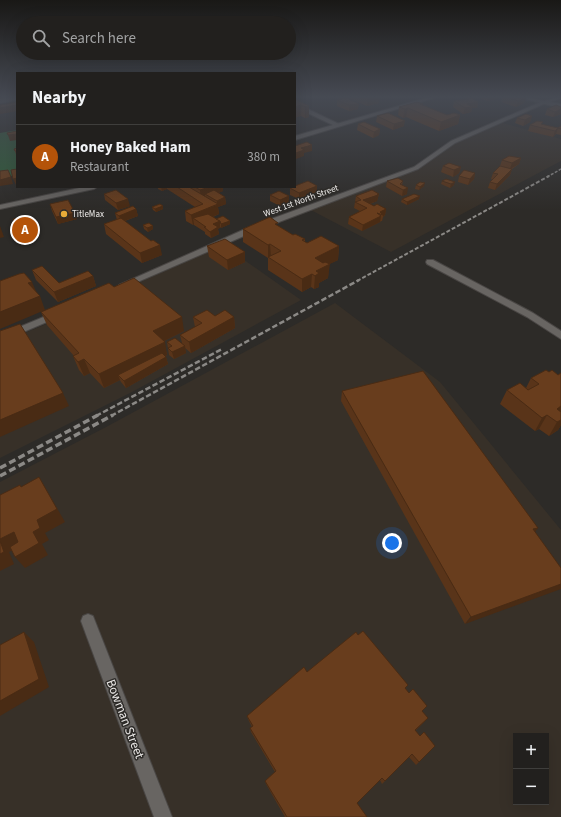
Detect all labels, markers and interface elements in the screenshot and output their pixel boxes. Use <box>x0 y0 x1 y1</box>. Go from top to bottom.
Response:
search box <box>16 16 296 60</box>
icon: search <box>30 27 52 49</box>
text: Search here <box>62 28 136 49</box>
text: Nearby <box>32 86 86 110</box>
text: Honey Baked Ham <box>70 137 191 158</box>
text: A <box>41 148 49 166</box>
text: 380 m <box>247 148 280 166</box>
text: Restaurant <box>70 158 129 176</box>
street label: West 1st North Street <box>262 181 340 221</box>
place label: TitleMax <box>72 208 104 221</box>
marker: TitleMax <box>59 209 69 219</box>
pin: A <box>12 215 38 245</box>
your location <box>382 533 402 553</box>
street label: Bowman Street <box>102 677 149 762</box>
map controls <box>513 733 549 805</box>
button: + <box>513 733 549 769</box>
button: − <box>513 769 549 805</box>

